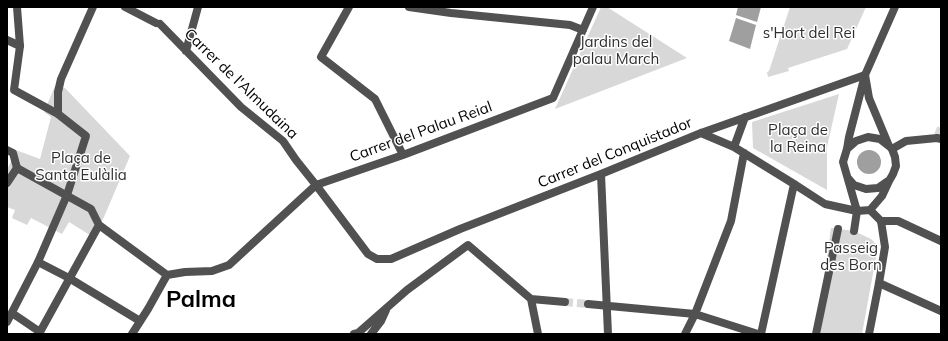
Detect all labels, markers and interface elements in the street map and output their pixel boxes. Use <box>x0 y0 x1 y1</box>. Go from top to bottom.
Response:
park label: s'Hort del Rei <box>763 24 855 42</box>
street label: Carrer de l'Almudaina <box>180 25 302 143</box>
park label: Jardins del palau March <box>573 33 659 68</box>
street label: Carrer del Palau Reial <box>347 98 495 166</box>
street label: Carrer del Conquistador <box>535 114 695 192</box>
park label: Plaça de la Reina <box>768 121 828 156</box>
park label: Plaça de Santa Eulàlia <box>35 149 127 184</box>
park label: Passeig des Born <box>820 239 882 274</box>
district label: Palma <box>166 286 236 314</box>

